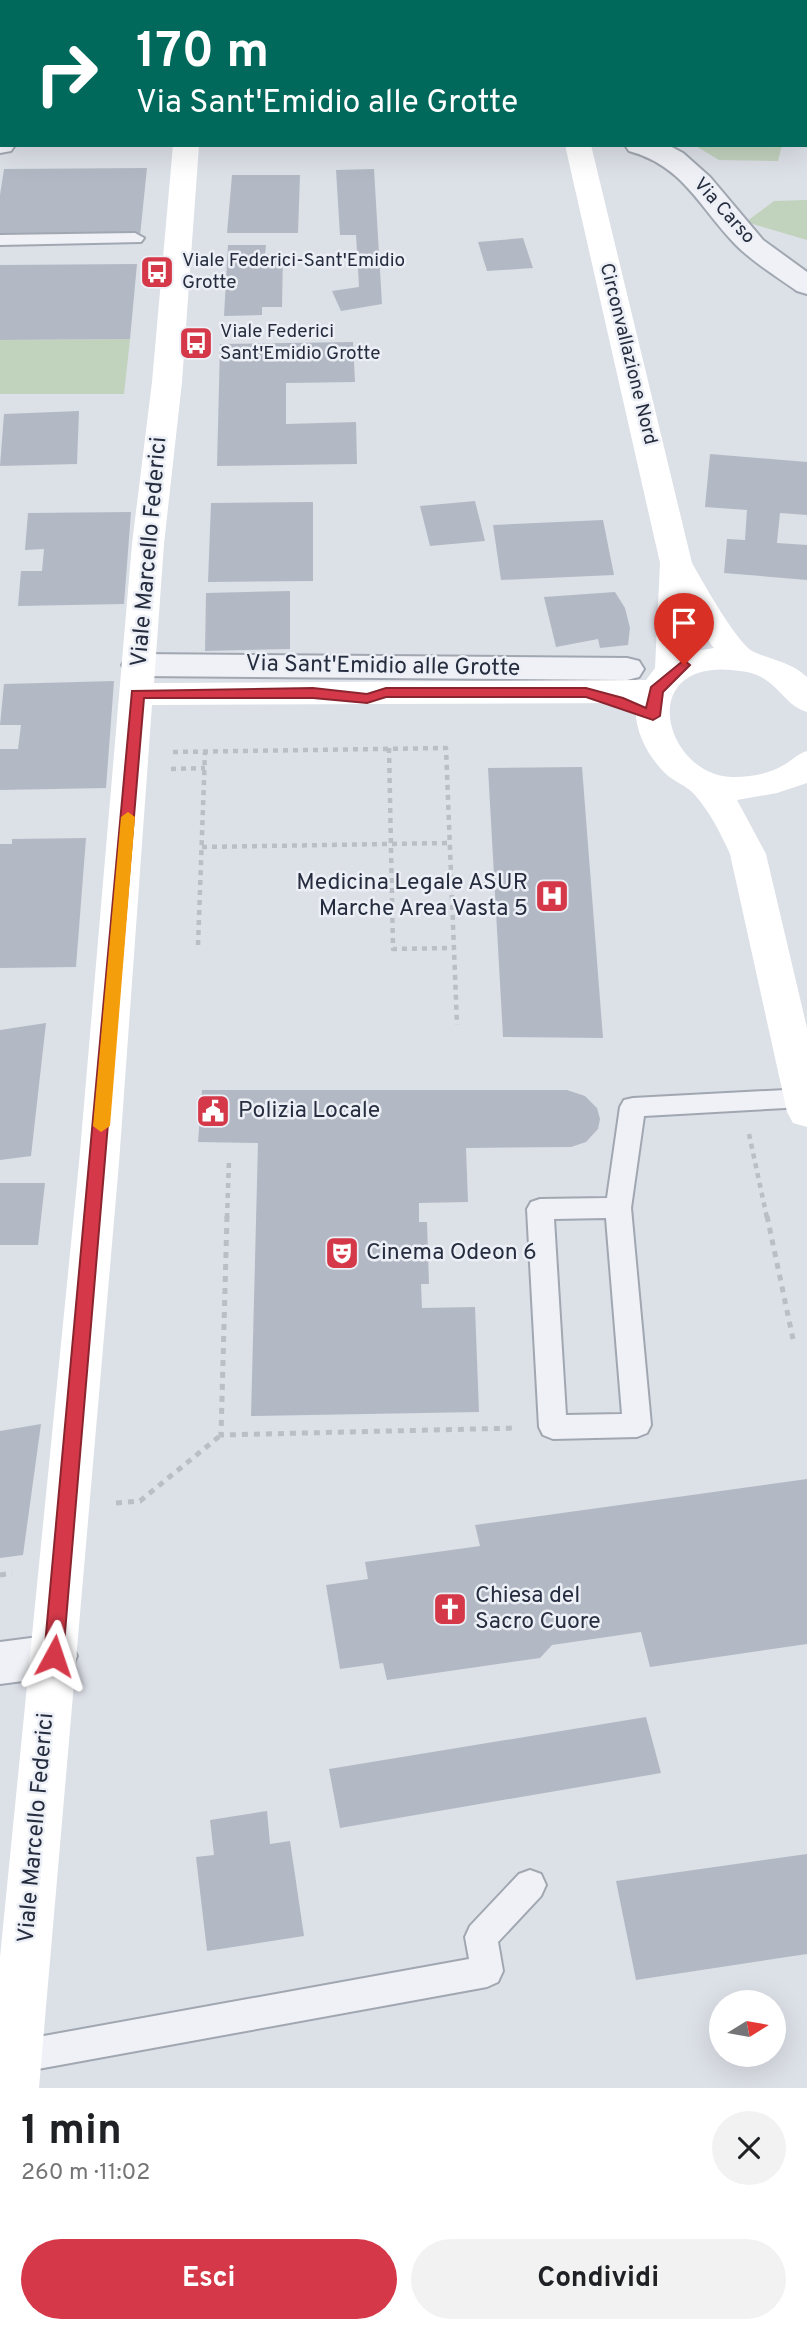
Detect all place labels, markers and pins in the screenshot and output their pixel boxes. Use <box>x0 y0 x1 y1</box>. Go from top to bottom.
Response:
place label: Viale Federici-Sant'Emidio Grotte <box>182 249 405 295</box>
bus stop icon: Viale Federici-Sant'Emidio Grotte <box>138 253 176 291</box>
place label: Viale Federici Sant'Emidio Grotte <box>220 320 381 366</box>
bus stop icon: Viale Federici Sant'Emidio Grotte <box>177 324 215 362</box>
pin <box>654 593 714 665</box>
place label: Medicina Legale ASUR Marche Area Vasta 5 <box>296 869 528 924</box>
hospital icon: Medicina Legale ASUR Marche Area Vasta 5 <box>533 877 571 915</box>
public building icon: Polizia Locale <box>194 1092 232 1130</box>
place label: Polizia Locale <box>238 1097 380 1126</box>
theatre icon: Cinema Odeon 6 <box>323 1234 361 1272</box>
place label: Cinema Odeon 6 <box>366 1239 537 1268</box>
place label: Chiesa del Sacro Cuore <box>475 1582 601 1637</box>
church icon: Chiesa del Sacro Cuore <box>431 1590 469 1628</box>

